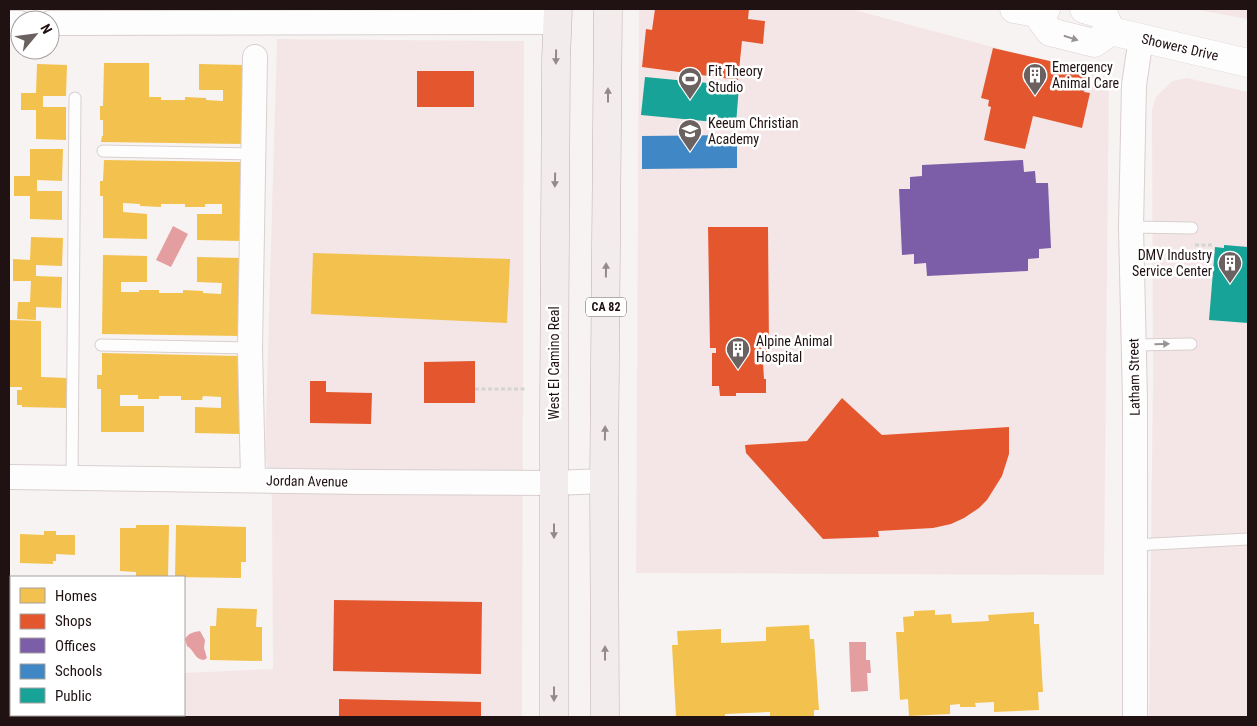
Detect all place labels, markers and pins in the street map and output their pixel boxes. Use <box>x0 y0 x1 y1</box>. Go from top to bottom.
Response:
place label: Emergency Animal Care <box>1052 59 1120 91</box>
building icon: Emergency Animal Care <box>1022 62 1048 96</box>
place label: Fit Theory Studio <box>708 63 763 95</box>
sports icon: Fit Theory Studio <box>677 66 703 100</box>
place label: Keeum Christian Academy <box>708 115 799 147</box>
school or university icon: Keeum Christian Academy <box>677 118 703 152</box>
place label: DMV Industry Service Center <box>1132 247 1212 279</box>
building icon: DMV Industry Service Center <box>1217 250 1243 284</box>
place label: Alpine Animal Hospital <box>756 333 833 365</box>
building icon: Alpine Animal Hospital <box>725 336 751 370</box>

